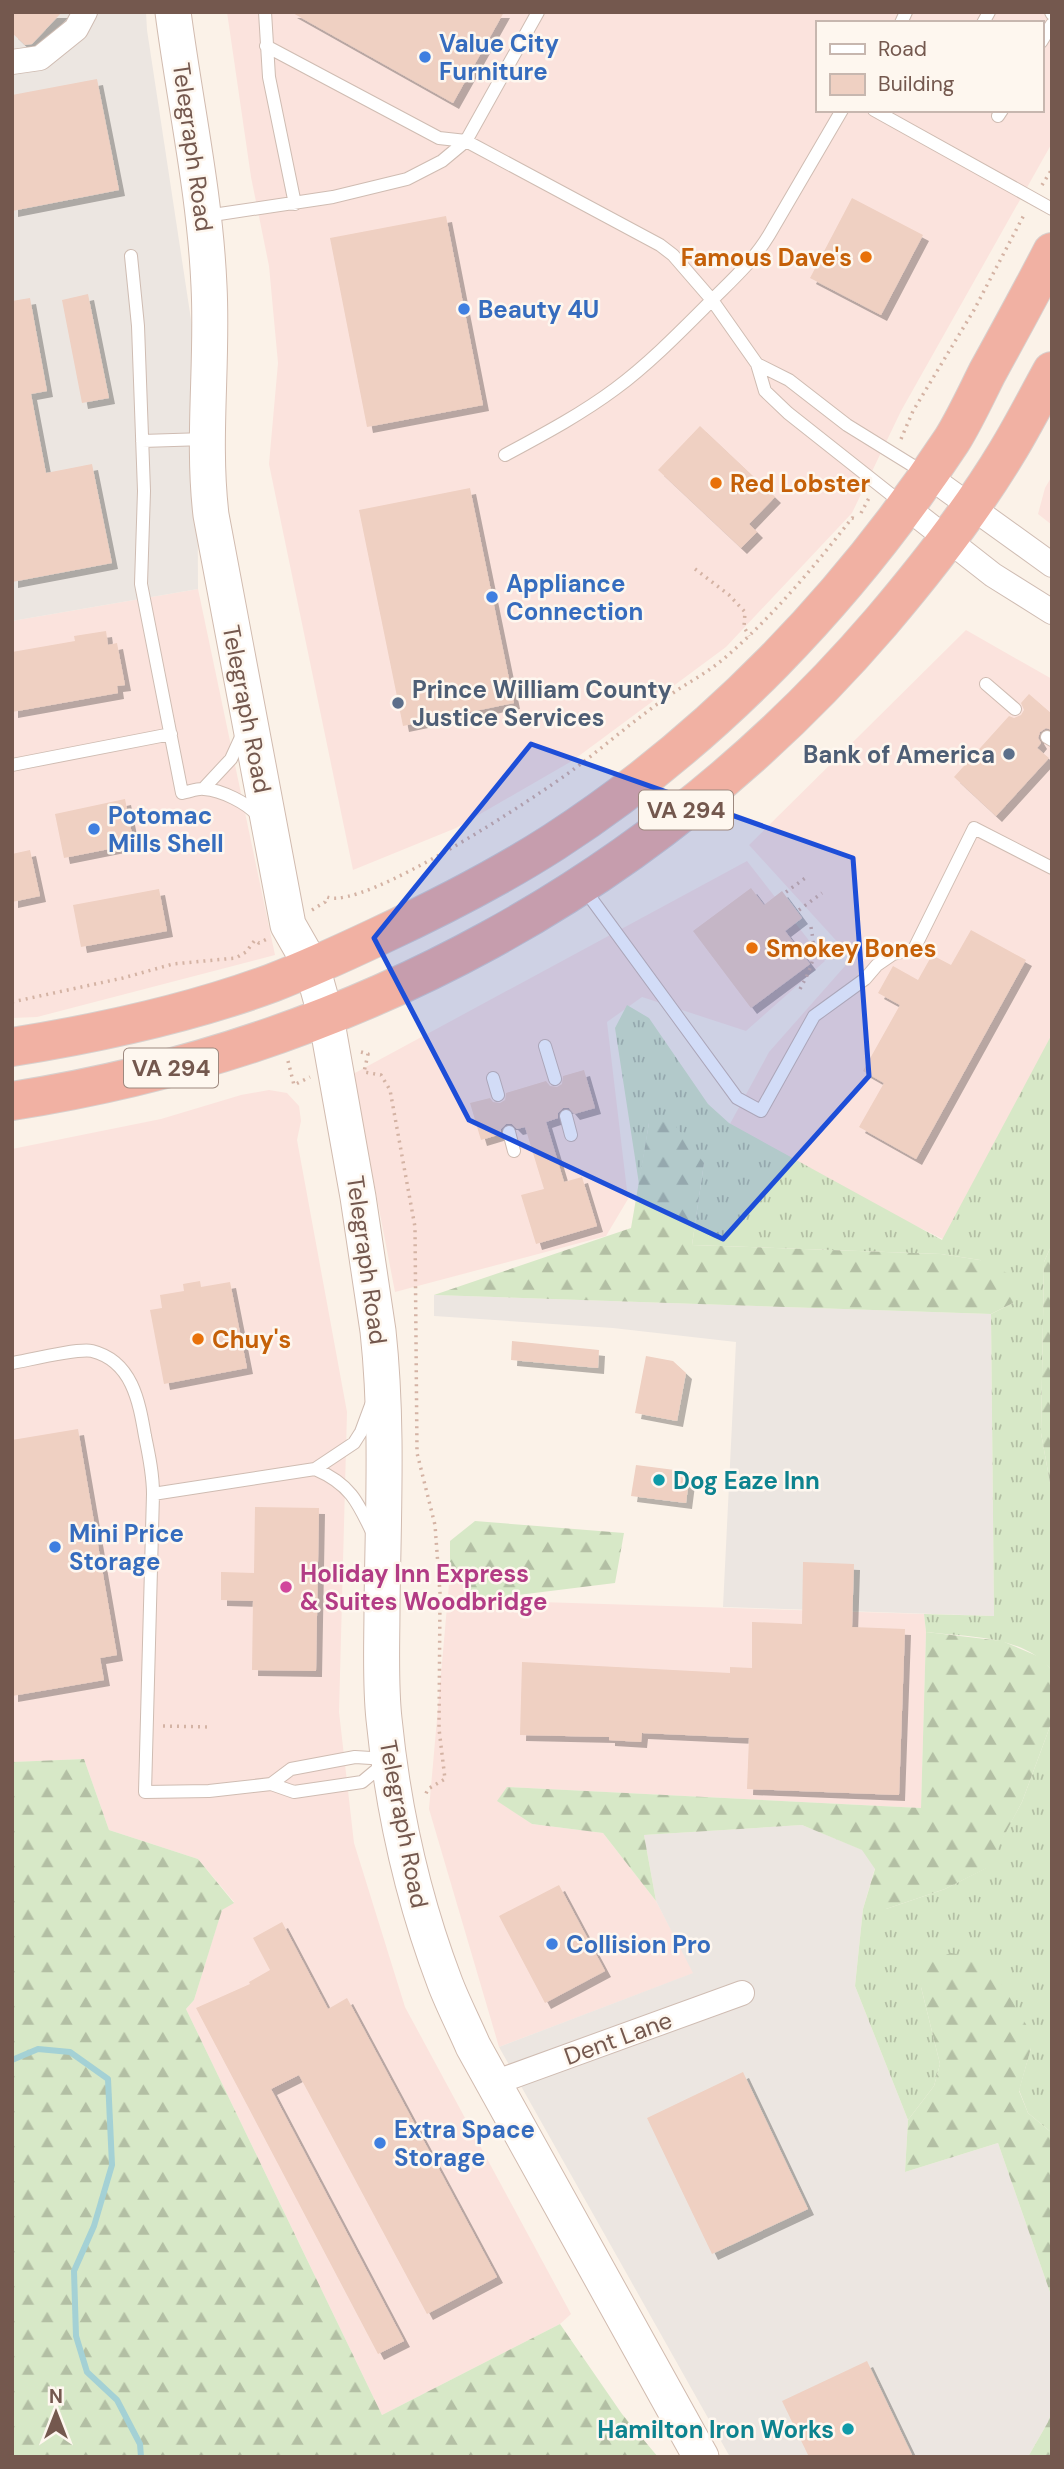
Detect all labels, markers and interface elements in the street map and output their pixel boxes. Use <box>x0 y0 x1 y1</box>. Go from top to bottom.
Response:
legend <box>816 21 1043 112</box>
place label: Value City Furniture <box>439 28 559 87</box>
text: Road <box>878 35 927 63</box>
marker: Value City Furniture <box>417 49 433 65</box>
street label: Telegraph Road <box>166 61 220 233</box>
text: Building <box>878 70 955 98</box>
place label: Famous Dave's <box>681 242 852 273</box>
marker: Famous Dave's <box>858 249 874 265</box>
place label: Beauty 4U <box>478 294 599 325</box>
marker: Beauty 4U <box>456 301 472 317</box>
place label: Red Lobster <box>730 468 870 499</box>
marker: Red Lobster <box>708 475 724 491</box>
place label: Appliance Connection <box>506 568 643 627</box>
marker: Appliance Connection <box>484 589 500 605</box>
street label: Telegraph Road <box>216 622 278 796</box>
place label: Prince William County Justice Services <box>412 674 673 733</box>
marker: Prince William County Justice Services <box>390 695 406 711</box>
place label: Bank of America <box>803 739 995 770</box>
marker: Bank of America <box>1001 746 1017 762</box>
road number: VA 294 <box>639 790 733 830</box>
place label: Potomac Mills Shell <box>108 800 224 859</box>
marker: Potomac Mills Shell <box>86 821 102 837</box>
place label: Smokey Bones <box>766 933 937 964</box>
marker: Smokey Bones <box>744 940 760 956</box>
road number: VA 294 <box>124 1049 218 1088</box>
street label: Telegraph Road <box>340 1174 394 1346</box>
place label: Chuy's <box>212 1324 291 1355</box>
marker: Chuy's <box>190 1331 206 1347</box>
place label: Dog Eaze Inn <box>673 1465 820 1496</box>
marker: Dog Eaze Inn <box>651 1472 667 1488</box>
place label: Mini Price Storage <box>69 1518 184 1577</box>
marker: Mini Price Storage <box>47 1539 63 1555</box>
place label: Holiday Inn Express & Suites Woodbridge <box>300 1558 547 1617</box>
marker: Holiday Inn Express & Suites Woodbridge <box>278 1579 294 1595</box>
street label: Telegraph Road <box>373 1737 435 1911</box>
place label: Collision Pro <box>566 1929 711 1960</box>
marker: Collision Pro <box>544 1936 560 1952</box>
street label: Dent Lane <box>560 2004 676 2072</box>
place label: Extra Space Storage <box>394 2114 535 2173</box>
marker: Extra Space Storage <box>372 2135 388 2151</box>
north arrow <box>21 2378 91 2448</box>
text: N <box>49 2384 63 2409</box>
place label: Hamilton Iron Works <box>597 2414 834 2445</box>
marker: Hamilton Iron Works <box>840 2421 856 2437</box>

